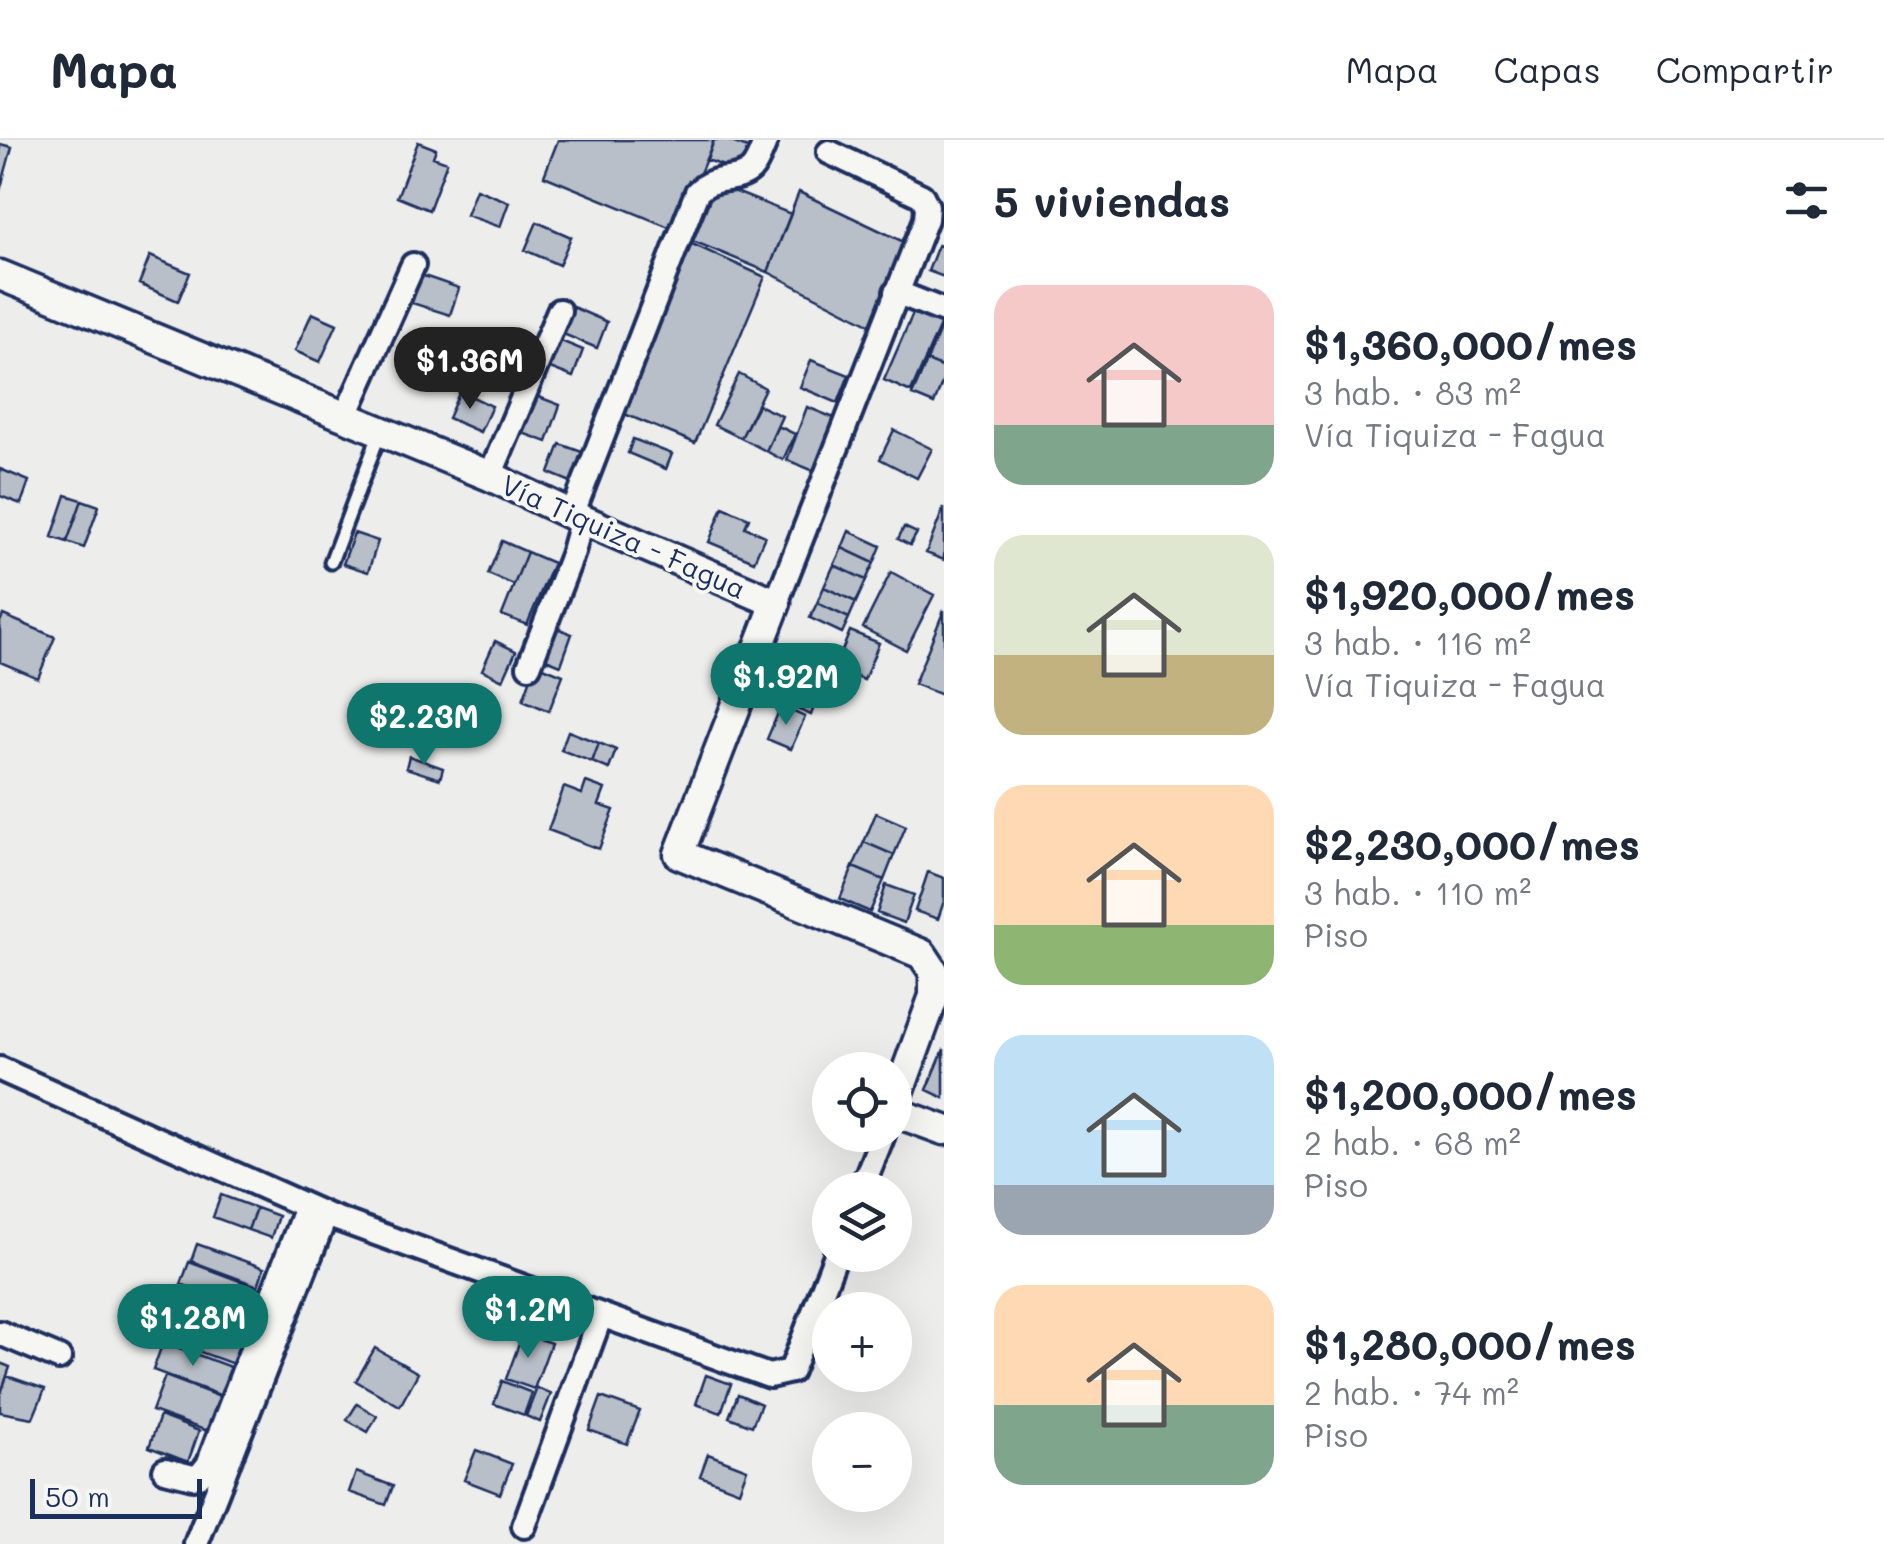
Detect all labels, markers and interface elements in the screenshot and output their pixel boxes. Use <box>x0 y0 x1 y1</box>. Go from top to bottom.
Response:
text: Mapa <box>50 38 178 100</box>
text: Mapa <box>1345 46 1438 92</box>
text: Capas <box>1493 46 1601 92</box>
text: Compartir <box>1656 46 1834 92</box>
text: 5 viviendas <box>994 173 1230 228</box>
icon: filters <box>1779 173 1834 228</box>
text: $1,360,000/mes <box>1304 316 1637 371</box>
icon: home <box>1074 325 1194 445</box>
pin: $1.36M <box>389 327 551 412</box>
text: $1.36M <box>416 338 524 380</box>
text: 3 hab. · 83 m² <box>1304 371 1521 413</box>
text: Vía Tiquiza - Fagua <box>1304 413 1606 455</box>
street label: Vía Tiquiza - Fagua <box>496 466 752 606</box>
text: $1,920,000/mes <box>1304 566 1635 621</box>
icon: home <box>1074 575 1194 695</box>
text: 3 hab. · 116 m² <box>1304 621 1531 663</box>
pin: $1.92M <box>705 643 867 728</box>
text: $1.92M <box>733 654 839 696</box>
text: Vía Tiquiza - Fagua <box>1304 663 1606 705</box>
pin: $2.23M <box>343 683 505 768</box>
text: $2.23M <box>369 694 479 736</box>
text: $2,230,000/mes <box>1304 816 1640 871</box>
icon: home <box>1074 825 1194 945</box>
text: 3 hab. · 110 m² <box>1304 871 1531 913</box>
text: Piso <box>1304 913 1368 955</box>
map controls <box>812 1052 912 1512</box>
button: locate <box>812 1052 912 1152</box>
text: $1,200,000/mes <box>1304 1066 1637 1121</box>
icon: home <box>1074 1075 1194 1195</box>
text: 2 hab. · 68 m² <box>1304 1121 1521 1163</box>
text: Piso <box>1304 1163 1368 1205</box>
button: layers <box>812 1172 912 1272</box>
pin: $1.2M <box>458 1276 598 1361</box>
pin: $1.28M <box>112 1284 274 1369</box>
text: $1.2M <box>484 1287 572 1329</box>
button: + <box>812 1292 912 1392</box>
text: $1.28M <box>139 1295 247 1337</box>
text: $1,280,000/mes <box>1304 1316 1636 1371</box>
icon: home <box>1074 1325 1194 1445</box>
text: 2 hab. · 74 m² <box>1304 1371 1519 1413</box>
button: − <box>812 1412 912 1512</box>
text: Piso <box>1304 1413 1368 1455</box>
scale bar <box>30 1474 202 1518</box>
text: 50 m <box>45 1478 110 1514</box>

